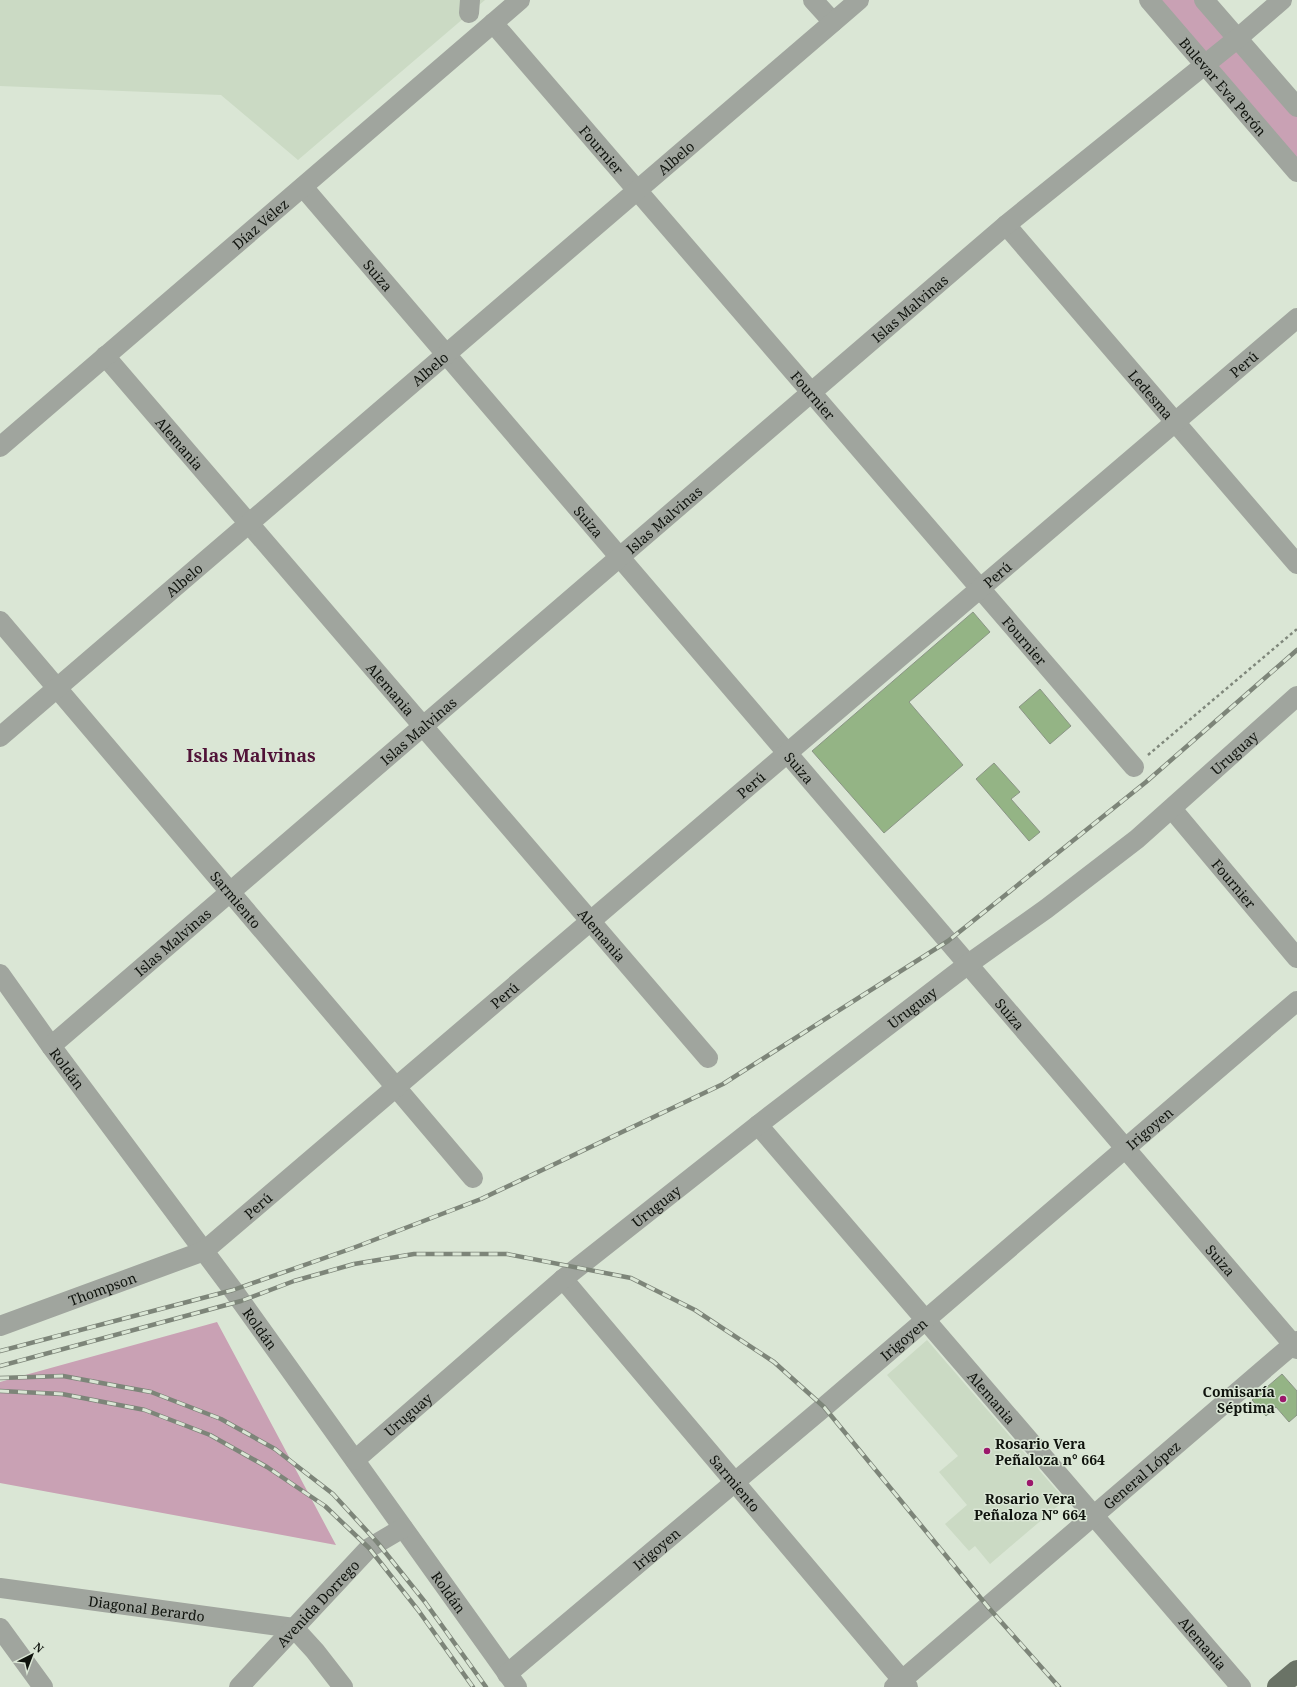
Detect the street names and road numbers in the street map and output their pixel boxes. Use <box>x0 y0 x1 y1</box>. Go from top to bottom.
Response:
street label: Bulevar Eva Perón <box>1176 33 1271 140</box>
street label: Fournier <box>576 121 629 178</box>
street label: Albelo <box>653 136 698 179</box>
street label: Díaz Vélez <box>228 194 292 253</box>
street label: Suiza <box>359 255 397 295</box>
street label: Islas Malvinas <box>867 270 952 346</box>
street label: Perú <box>1225 346 1262 381</box>
street label: Albelo <box>407 347 452 390</box>
street label: Ledesma <box>1125 365 1178 423</box>
street label: Fournier <box>787 366 840 424</box>
street label: Alemania <box>152 413 208 474</box>
street label: Islas Malvinas <box>622 481 706 557</box>
street label: Suiza <box>570 501 608 541</box>
street label: Perú <box>979 557 1015 592</box>
street label: Albelo <box>161 558 206 601</box>
street label: Fournier <box>999 612 1052 669</box>
street label: Alemania <box>363 658 419 720</box>
street label: Islas Malvinas <box>376 692 460 769</box>
street label: Uruguay <box>1206 726 1262 779</box>
street label: Suiza <box>781 748 819 788</box>
street label: Perú <box>732 767 769 802</box>
street label: Fournier <box>1208 855 1261 912</box>
street label: Sarmiento <box>207 867 266 932</box>
street label: Islas Malvinas <box>130 904 214 980</box>
street label: Alemania <box>574 904 630 965</box>
street label: Perú <box>486 977 522 1012</box>
street label: Uruguay <box>883 982 941 1032</box>
street label: Suiza <box>991 994 1029 1034</box>
street label: Roldán <box>46 1044 89 1093</box>
street label: Irigoyen <box>1122 1102 1177 1153</box>
street label: Uruguay <box>627 1180 684 1231</box>
street label: Perú <box>240 1188 276 1223</box>
street label: Suiza <box>1202 1240 1240 1280</box>
street label: Thompson <box>66 1267 139 1310</box>
street label: Roldán <box>239 1304 282 1353</box>
street label: Irigoyen <box>876 1313 931 1364</box>
street label: Alemania <box>964 1367 1020 1428</box>
street label: Uruguay <box>380 1388 436 1440</box>
street label: General López <box>1099 1436 1184 1513</box>
street label: Sarmiento <box>706 1450 765 1516</box>
street label: Irigoyen <box>629 1523 684 1574</box>
street label: Avenida Dorrego <box>272 1555 363 1651</box>
street label: Roldán <box>428 1567 471 1617</box>
street label: Diagonal Berardo <box>87 1591 206 1625</box>
street label: Alemania <box>1175 1612 1231 1674</box>

